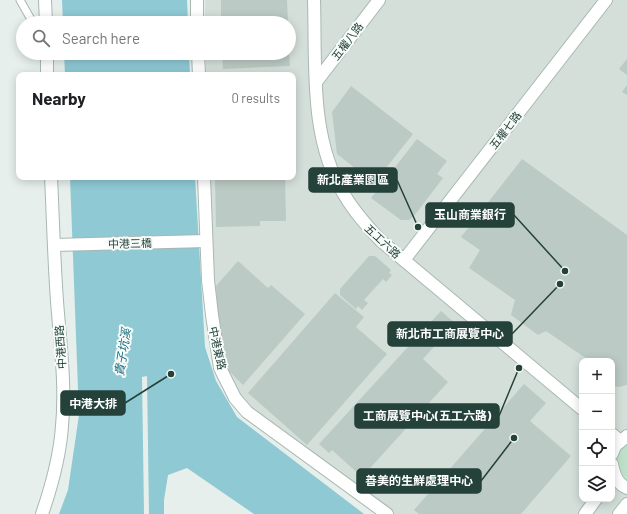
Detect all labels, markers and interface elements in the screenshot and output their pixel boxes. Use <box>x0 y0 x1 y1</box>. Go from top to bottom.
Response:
search box <box>16 16 296 60</box>
street label: 五權八路 <box>329 20 365 62</box>
icon: search <box>30 27 52 49</box>
text: Search here <box>62 29 140 47</box>
text: Nearby <box>32 88 86 108</box>
text: 0 results <box>231 90 280 106</box>
street label: 五權七路 <box>486 109 524 151</box>
callout: 新北產業園區 <box>309 168 397 192</box>
text: 新北產業園區 <box>317 172 389 186</box>
callout: 玉山商業銀行 <box>426 203 514 227</box>
text: 玉山商業銀行 <box>434 207 506 221</box>
street label: 五工六路 <box>362 221 404 261</box>
street label: 中港三橋 <box>108 236 152 250</box>
callout: 新北市工商展覽中心 <box>388 322 512 346</box>
street label: 中港西路 <box>52 325 68 369</box>
water label: 貴子坑溪 <box>111 325 133 377</box>
street label: 中港東路 <box>207 325 229 371</box>
text: 新北市工商展覽中心 <box>396 326 504 340</box>
map controls <box>579 358 615 502</box>
button: + <box>579 358 615 394</box>
callout: 中港大排 <box>61 391 125 415</box>
button: − <box>579 394 615 430</box>
text: 中港大排 <box>69 396 117 410</box>
callout: 工商展覽中心(五工六路) <box>355 404 499 428</box>
text: 工商展覽中心(五工六路) <box>363 408 492 422</box>
button: locate <box>579 430 615 466</box>
button: layers <box>579 466 615 502</box>
callout: 善美的生鮮處理中心 <box>357 469 481 493</box>
text: 善美的生鮮處理中心 <box>365 473 473 487</box>

